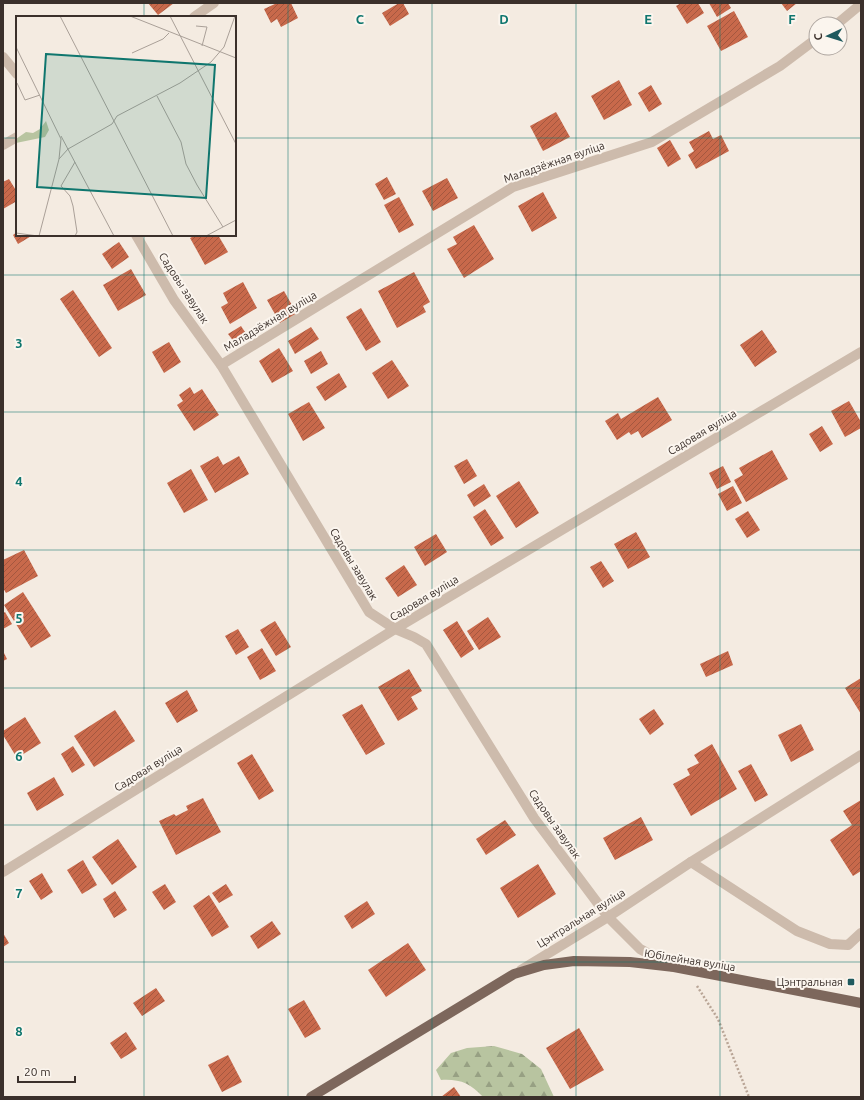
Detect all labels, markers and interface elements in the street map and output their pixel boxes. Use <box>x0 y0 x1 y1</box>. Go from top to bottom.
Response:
text: C <box>356 12 365 26</box>
text: D <box>499 12 509 26</box>
text: E <box>644 12 652 26</box>
text: F <box>788 12 796 26</box>
inset map <box>16 16 236 236</box>
north arrow <box>808 16 848 56</box>
text: С <box>812 33 824 41</box>
street label: Маладзёжная вуліца <box>502 139 606 185</box>
street label: Садовы завулак <box>157 250 212 326</box>
street label: Маладзёжная вуліца <box>221 289 319 353</box>
text: 3 <box>15 336 23 350</box>
street label: Садовая вуліца <box>666 407 738 457</box>
text: 4 <box>15 474 23 488</box>
street label: Садовы завулак <box>328 526 380 602</box>
street label: Садовая вуліца <box>388 573 460 623</box>
text: 5 <box>15 611 23 625</box>
street label: Садовая вуліца <box>112 742 184 794</box>
text: 6 <box>15 749 23 763</box>
street label: Садовы завулак <box>527 787 584 861</box>
text: 7 <box>15 886 23 900</box>
street label: Цэнтральная вуліца <box>535 886 627 950</box>
street label: Юбілейная вуліца <box>644 947 736 973</box>
place label: Цэнтральная <box>776 976 843 988</box>
marker: Цэнтральная <box>846 977 856 987</box>
text: 8 <box>15 1024 23 1038</box>
scale bar <box>18 1058 75 1084</box>
text: 20 m <box>24 1065 51 1078</box>

